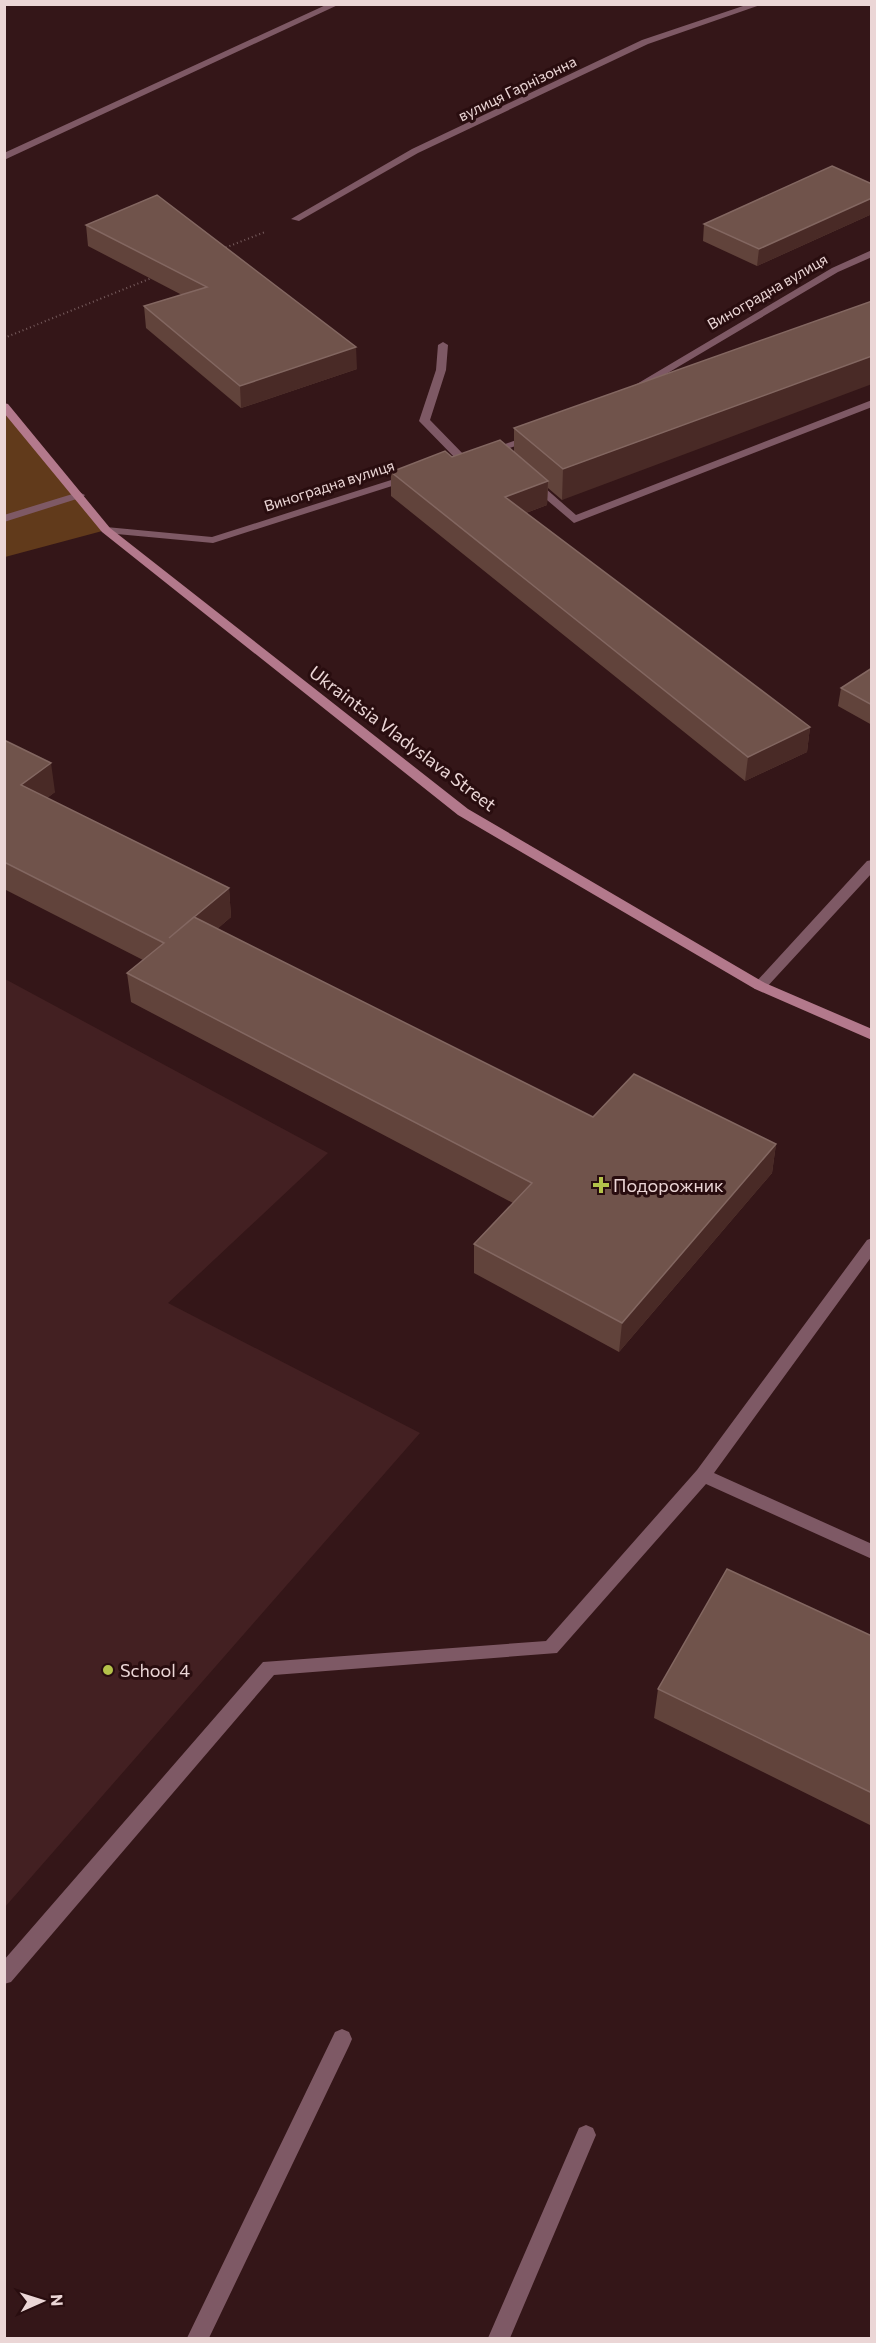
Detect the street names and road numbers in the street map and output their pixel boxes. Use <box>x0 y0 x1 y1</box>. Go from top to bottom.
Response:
street label: вулиця Гарнізонна <box>455 52 579 124</box>
street label: Виноградна вулиця <box>704 249 830 333</box>
street label: Виноградна вулиця <box>262 455 396 515</box>
street label: Ukraintsia Vladyslava Street <box>305 661 501 815</box>

